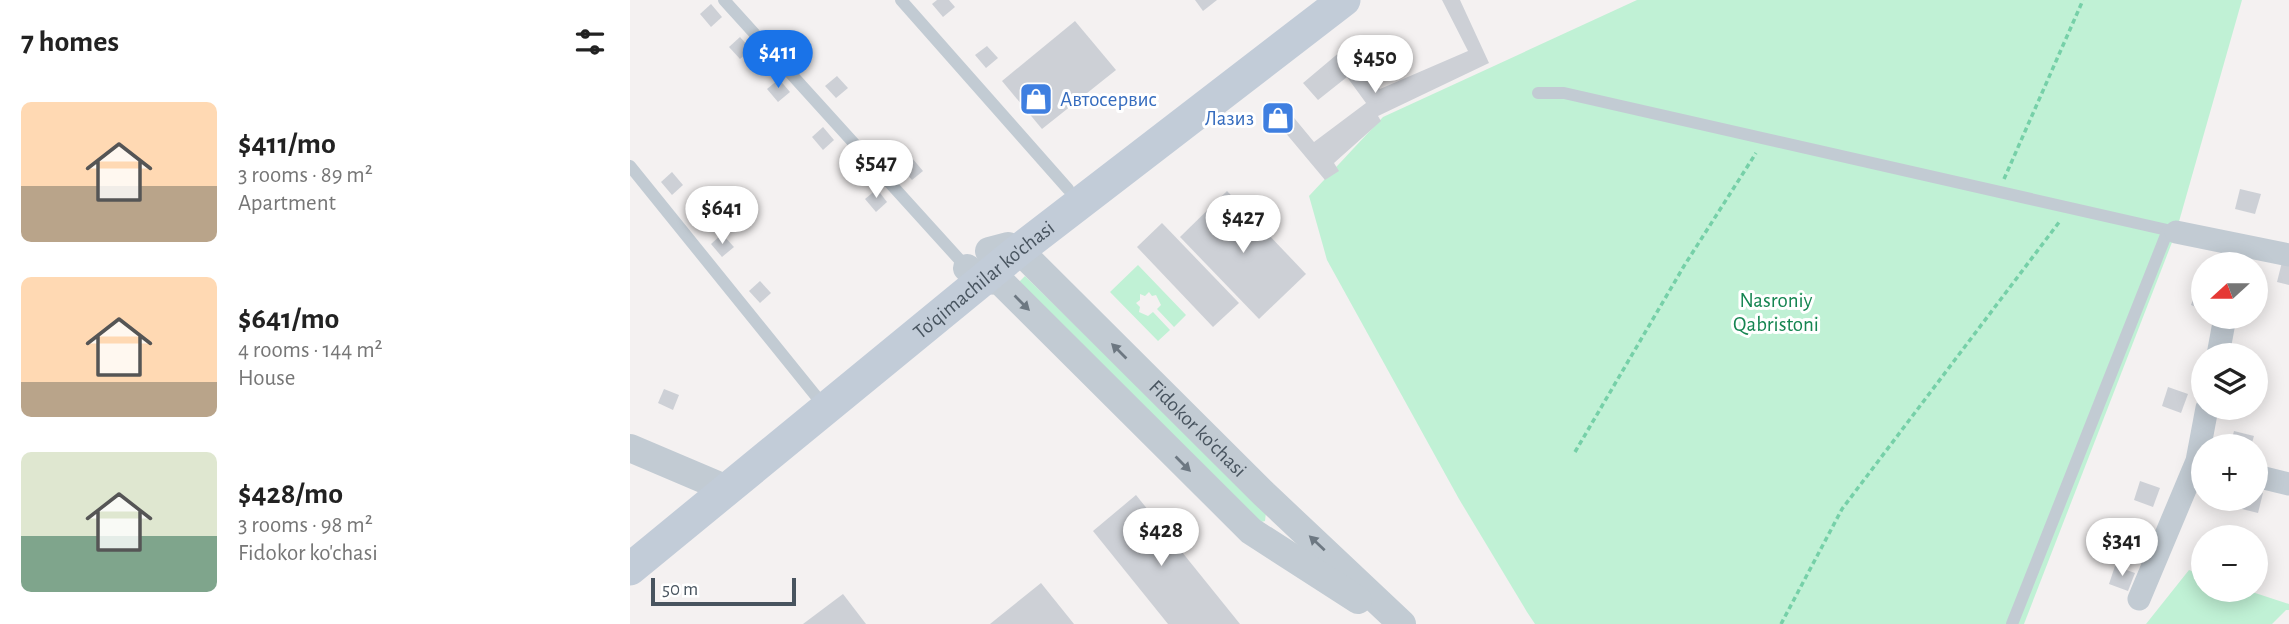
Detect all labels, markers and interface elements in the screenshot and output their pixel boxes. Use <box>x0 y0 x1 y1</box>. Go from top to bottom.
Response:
icon: filters <box>571 23 609 61</box>
text: 7 homes <box>21 27 119 57</box>
pin: $411 <box>737 31 819 90</box>
pin: $450 <box>1334 36 1416 95</box>
text: $411 <box>759 41 797 64</box>
text: $450 <box>1353 46 1397 69</box>
shop icon: Автосервис <box>1017 80 1055 118</box>
place label: Автосервис <box>1060 89 1157 110</box>
shop icon: Лазиз <box>1259 99 1297 137</box>
place label: Лазиз <box>1205 108 1254 129</box>
text: $411/mo <box>238 129 336 159</box>
icon: home <box>77 130 161 214</box>
pin: $547 <box>835 140 917 200</box>
text: $547 <box>855 151 897 174</box>
text: 3 rooms · 89 m² <box>238 164 373 187</box>
pin: $641 <box>681 187 763 246</box>
text: Apartment <box>238 192 336 215</box>
pin: $427 <box>1202 196 1284 255</box>
text: $641 <box>701 197 743 220</box>
text: $427 <box>1222 206 1264 229</box>
street label: To'qimachilar ko'chasi <box>909 216 1058 343</box>
north arrow <box>2191 252 2268 329</box>
map controls <box>2191 252 2268 602</box>
park label: Nasroniy Qabristoni <box>1733 290 1819 335</box>
one-way arrow <box>1014 294 1031 311</box>
text: $641/mo <box>238 304 339 334</box>
icon: home <box>77 305 161 389</box>
text: 4 rooms · 144 m² <box>238 339 383 362</box>
one-way arrow <box>1110 342 1127 359</box>
button: layers <box>2191 343 2268 420</box>
text: House <box>238 367 295 390</box>
street label: Fidokor ko'chasi <box>1145 376 1251 481</box>
button: + <box>2191 434 2268 511</box>
one-way arrow <box>1175 455 1192 472</box>
text: $428/mo <box>238 479 343 509</box>
icon: home <box>77 480 161 564</box>
pin: $428 <box>1120 508 1202 568</box>
text: 3 rooms · 98 m² <box>238 514 373 537</box>
pin: $341 <box>2081 518 2163 578</box>
text: $428 <box>1139 519 1183 542</box>
button: − <box>2191 525 2268 602</box>
text: $341 <box>2102 529 2142 552</box>
one-way arrow <box>1309 536 1326 552</box>
text: Fidokor ko'chasi <box>238 542 378 565</box>
scale bar <box>651 575 796 607</box>
text: 50 m <box>662 580 698 599</box>

